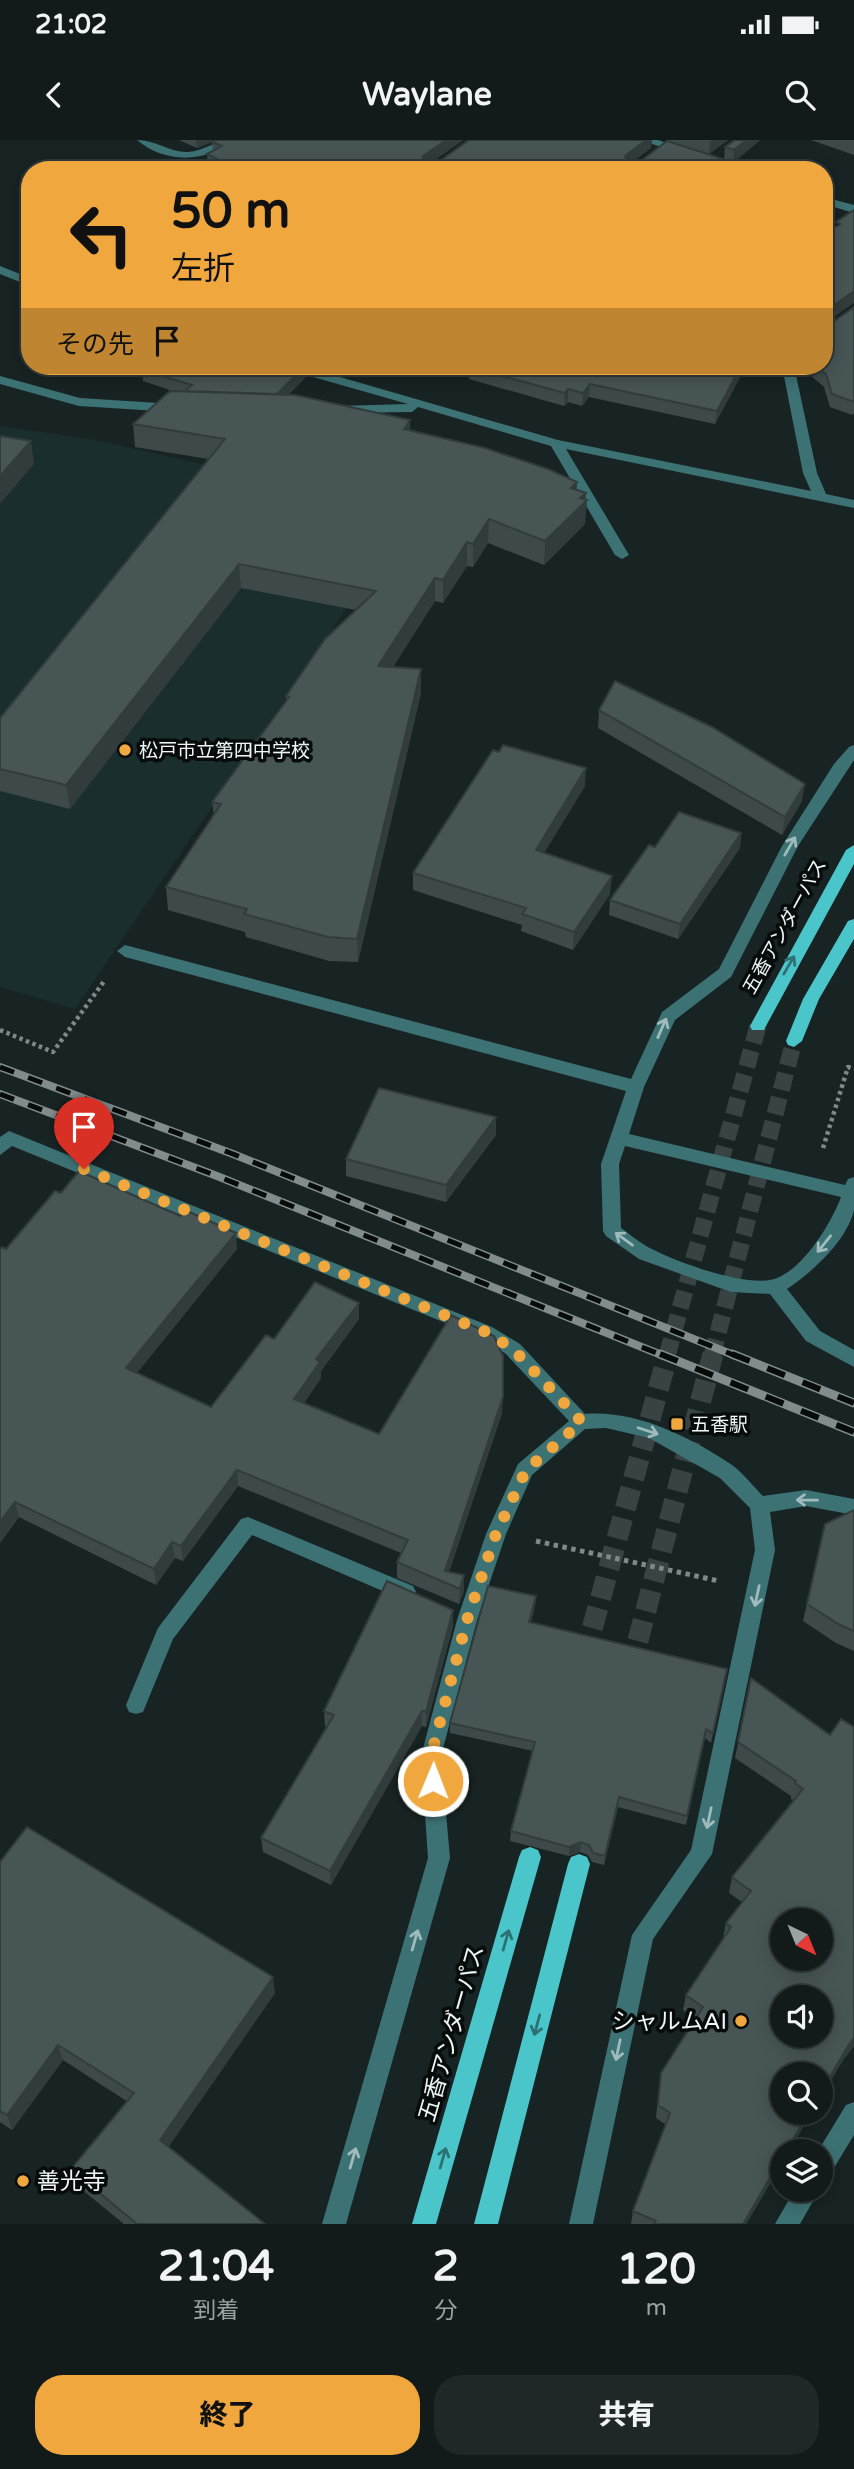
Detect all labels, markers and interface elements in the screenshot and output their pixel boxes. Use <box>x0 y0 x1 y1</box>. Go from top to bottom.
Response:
text: 21:02 <box>35 9 107 40</box>
icon: back <box>35 76 73 114</box>
text: Waylane <box>362 76 492 114</box>
icon: search <box>781 76 819 114</box>
text: 50 m <box>171 182 290 241</box>
icon: left <box>56 189 147 280</box>
text: 左折 <box>171 250 235 288</box>
icon: arrive <box>148 322 186 360</box>
text: その先 <box>56 329 134 360</box>
place label: 松戸市立第四中学校 <box>139 740 310 762</box>
marker: 松戸市立第四中学校 <box>117 742 133 758</box>
one-way arrow <box>784 836 797 857</box>
street label: 五香アンダーパス <box>739 855 831 998</box>
one-way arrow <box>782 956 796 976</box>
one-way arrow <box>656 1018 669 1039</box>
pin <box>54 1097 114 1169</box>
icon: arrive <box>65 1108 103 1146</box>
one-way arrow <box>615 1232 634 1246</box>
one-way arrow <box>817 1234 832 1253</box>
place label: 五香駅 <box>691 1414 748 1436</box>
marker: 五香駅 <box>669 1416 685 1432</box>
one-way arrow <box>637 1425 659 1438</box>
one-way arrow <box>796 1493 819 1507</box>
one-way arrow <box>750 1584 764 1607</box>
position arrow <box>396 1744 470 1818</box>
one-way arrow <box>702 1806 715 1829</box>
north arrow <box>770 1908 833 1970</box>
map controls <box>770 1908 833 2202</box>
one-way arrow <box>410 1929 423 1951</box>
one-way arrow <box>500 1929 513 1951</box>
street label: 五香アンダーパス <box>413 1942 491 2125</box>
button: sound <box>770 1985 833 2048</box>
place label: シャルムAI <box>612 2008 727 2036</box>
one-way arrow <box>530 2013 543 2036</box>
marker: シャルムAI <box>733 2013 749 2029</box>
one-way arrow <box>611 2038 625 2061</box>
button: search <box>770 2062 833 2125</box>
button: layers <box>770 2139 833 2202</box>
one-way arrow <box>347 2148 360 2170</box>
one-way arrow <box>437 2148 450 2170</box>
place label: 善光寺 <box>37 2168 106 2196</box>
marker: 善光寺 <box>15 2173 31 2189</box>
text: 21:04 <box>158 2241 274 2292</box>
text: 2 <box>432 2241 459 2292</box>
text: 120 <box>617 2244 696 2295</box>
text: m <box>646 2294 667 2322</box>
text: 到着 <box>193 2297 239 2325</box>
text: 分 <box>434 2297 457 2325</box>
button: 終了 <box>35 2375 420 2455</box>
button: 共有 <box>434 2375 819 2455</box>

